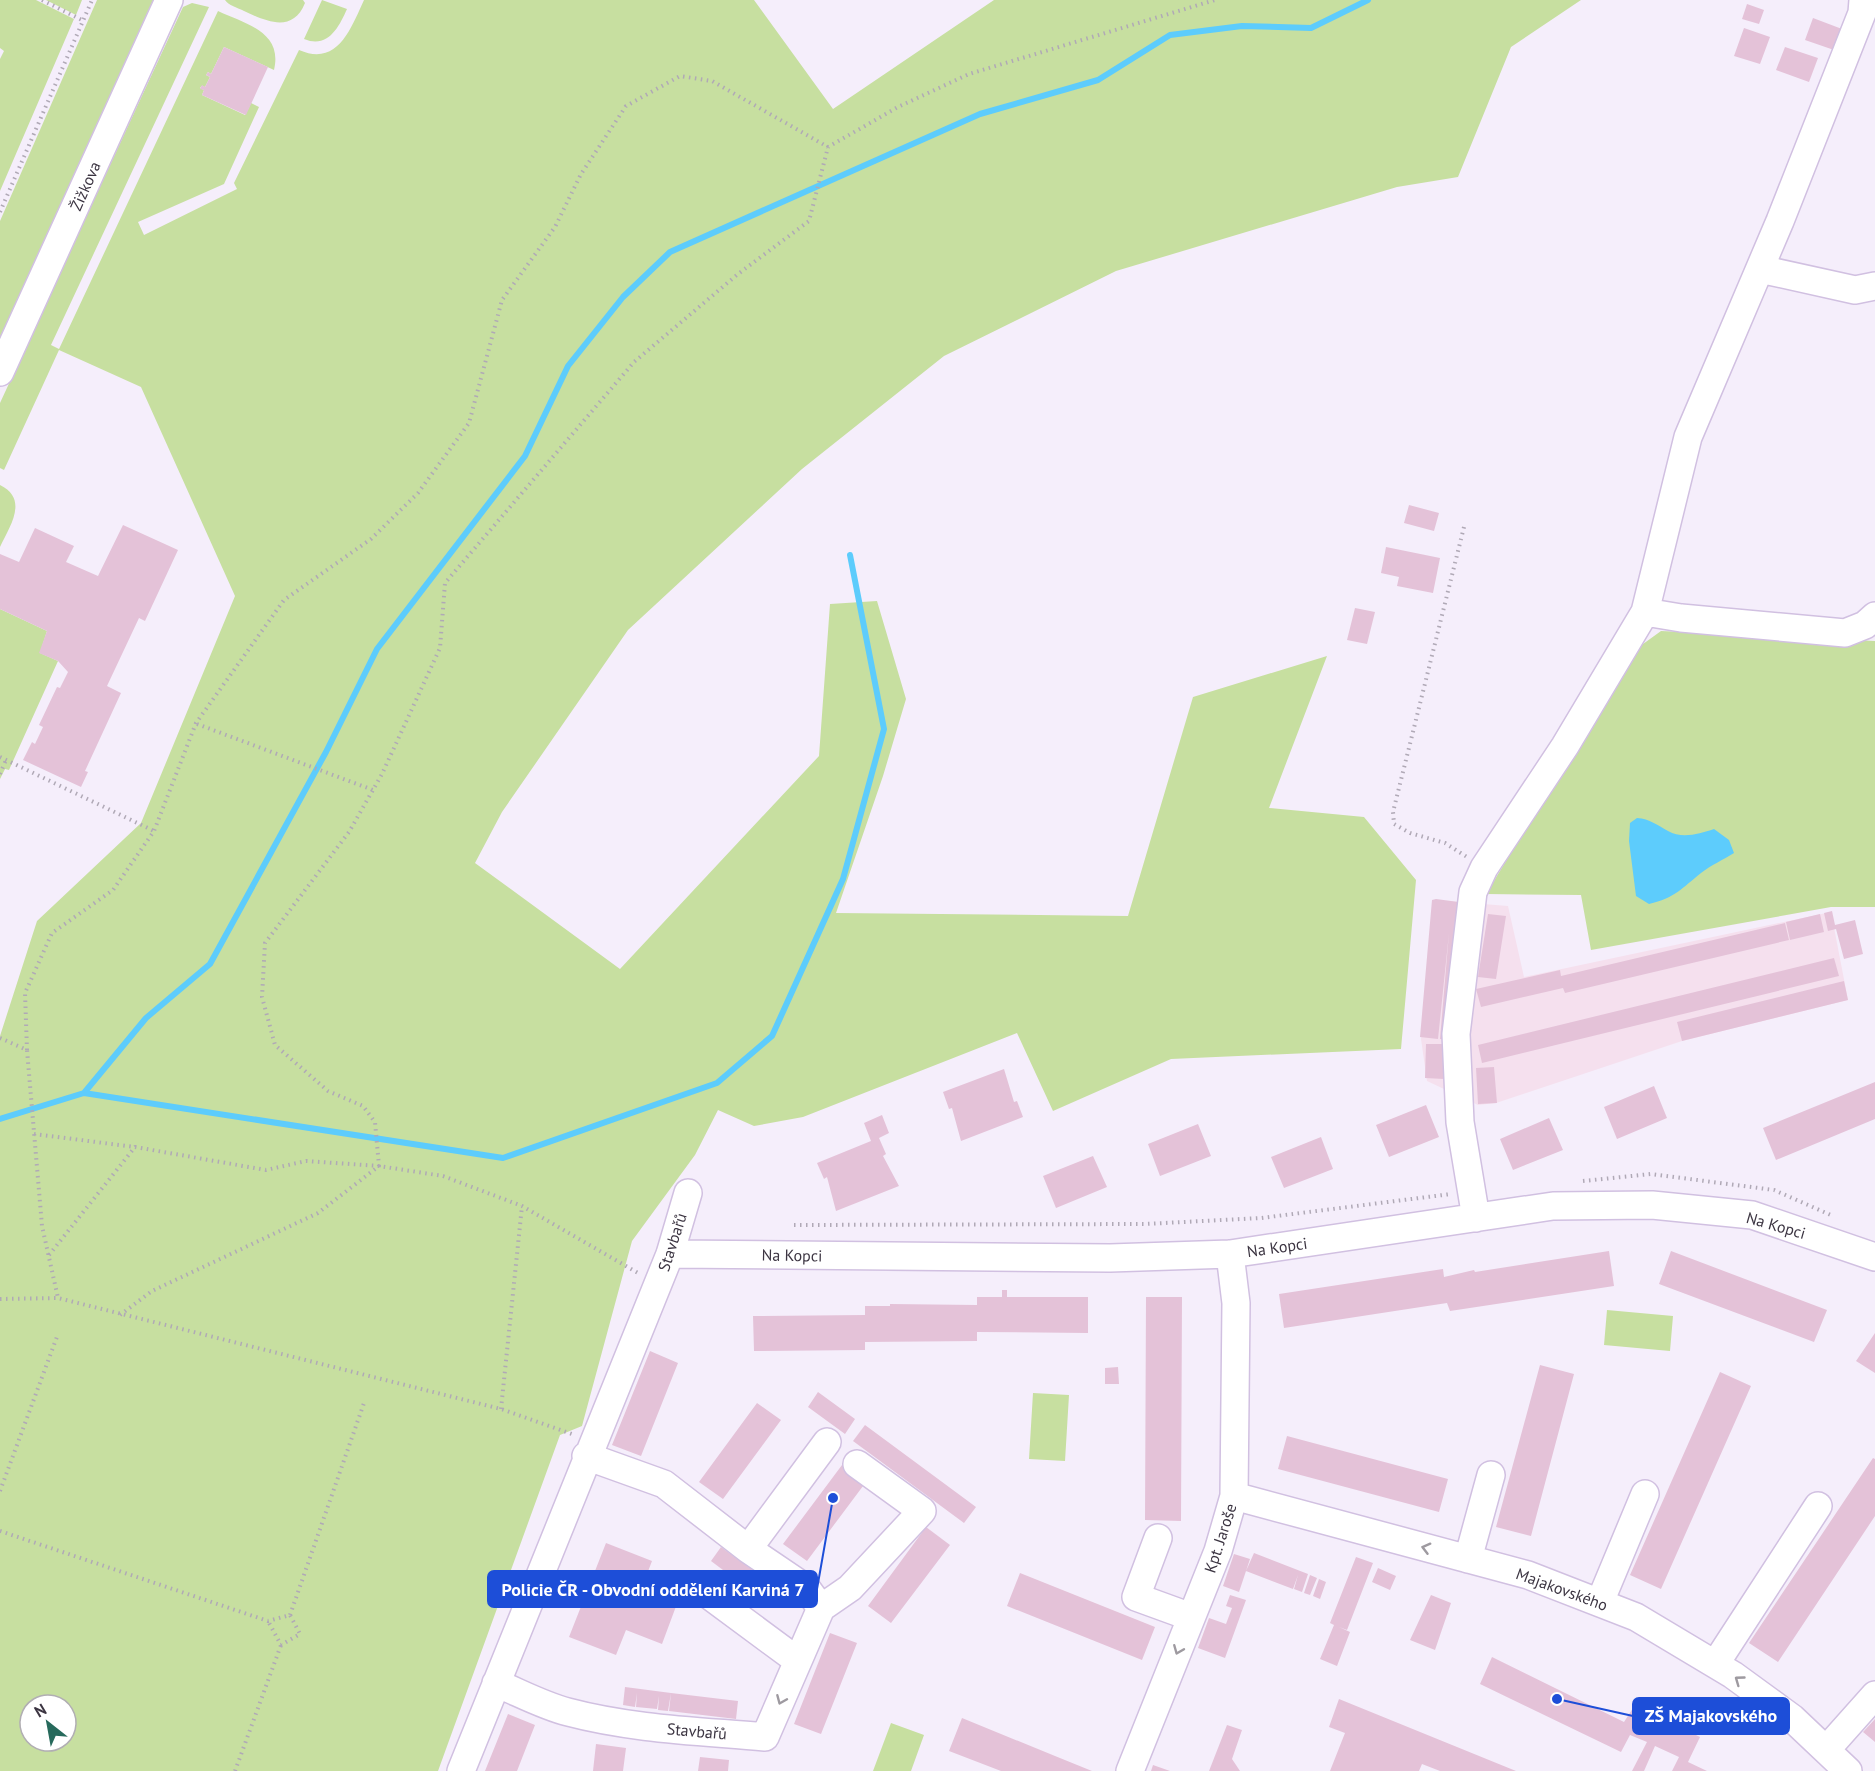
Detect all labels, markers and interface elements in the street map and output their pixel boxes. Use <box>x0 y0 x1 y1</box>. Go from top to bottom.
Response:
street label: Žižkova <box>65 158 105 214</box>
street label: Na Kopci <box>1744 1207 1808 1243</box>
street label: Stavbařů <box>653 1210 691 1274</box>
street label: Na Kopci <box>1246 1233 1308 1261</box>
street label: Na Kopci <box>761 1244 823 1266</box>
street label: Kpt. Jaroše <box>1199 1501 1241 1575</box>
one-way arrow <box>1422 1542 1432 1555</box>
street label: Majakovského <box>1513 1563 1611 1615</box>
callout: Policie ČR - Obvodní oddělení Karviná 7 <box>488 1571 817 1607</box>
text: Policie ČR - Obvodní oddělení Karviná 7 <box>502 1578 804 1601</box>
one-way arrow <box>1173 1643 1185 1654</box>
one-way arrow <box>1735 1676 1746 1687</box>
north arrow <box>18 1693 78 1753</box>
one-way arrow <box>776 1693 788 1704</box>
callout: ZŠ Majakovského <box>1633 1698 1789 1734</box>
text: N <box>31 1699 50 1721</box>
text: ZŠ Majakovského <box>1645 1704 1778 1727</box>
street label: Stavbařů <box>666 1718 728 1744</box>

